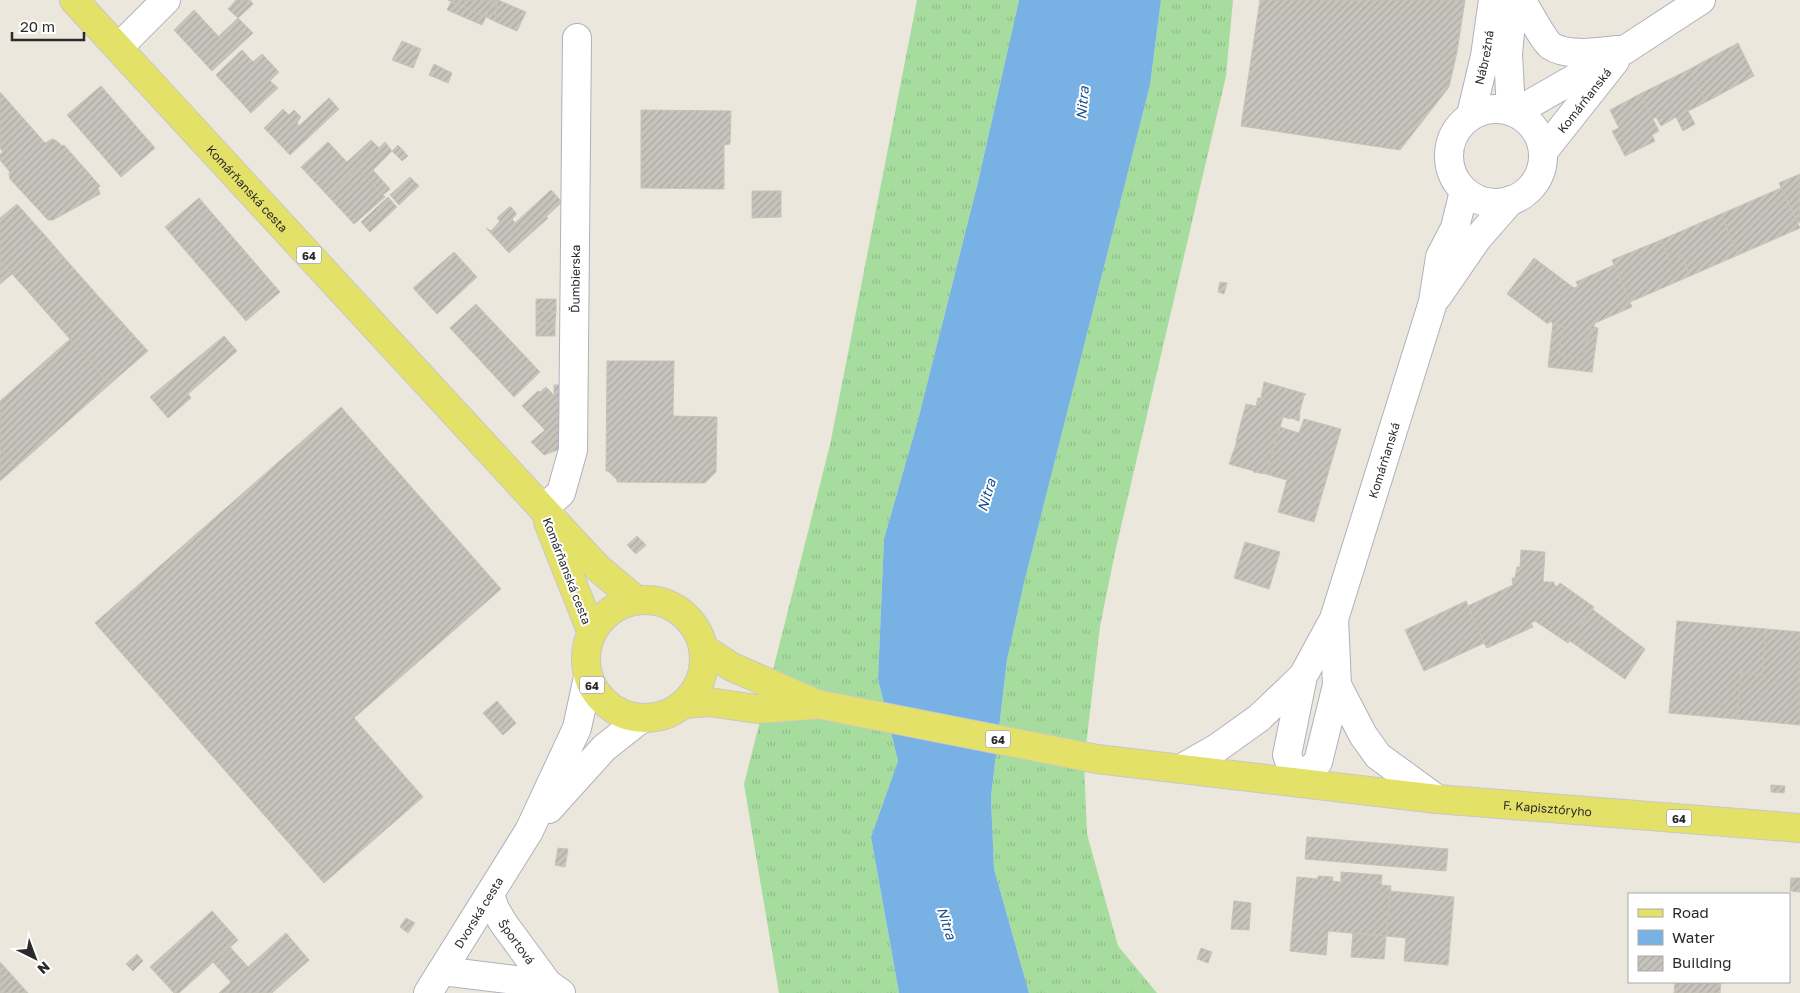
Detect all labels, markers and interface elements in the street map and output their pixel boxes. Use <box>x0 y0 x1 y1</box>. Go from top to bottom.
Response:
scale bar <box>12 10 85 42</box>
text: 20 m <box>20 17 55 35</box>
street label: Nábrežná <box>1471 29 1496 86</box>
street label: Komárňanská <box>1554 65 1614 136</box>
water label: Nitra <box>1072 85 1092 120</box>
street label: Komárňanská cesta <box>204 142 291 235</box>
street label: Ďumbierska <box>567 244 582 313</box>
road number: 64 <box>296 246 322 264</box>
street label: Komárňanská <box>1365 420 1402 500</box>
water label: Nitra <box>973 476 999 513</box>
street label: Komárňanská cesta <box>540 516 594 626</box>
road number: 64 <box>580 676 604 694</box>
road number: 64 <box>986 731 1010 748</box>
street label: F. Kapisztóryho <box>1503 797 1593 819</box>
road number: 64 <box>1666 810 1692 826</box>
street label: Dvorská cesta <box>450 874 506 951</box>
legend <box>1628 893 1790 983</box>
text: Road <box>1672 903 1709 921</box>
water label: Nitra <box>934 905 961 942</box>
street label: Športová <box>495 916 538 967</box>
text: Water <box>1672 928 1715 946</box>
north arrow <box>10 933 60 983</box>
text: Building <box>1672 953 1732 971</box>
text: N <box>34 958 54 978</box>

